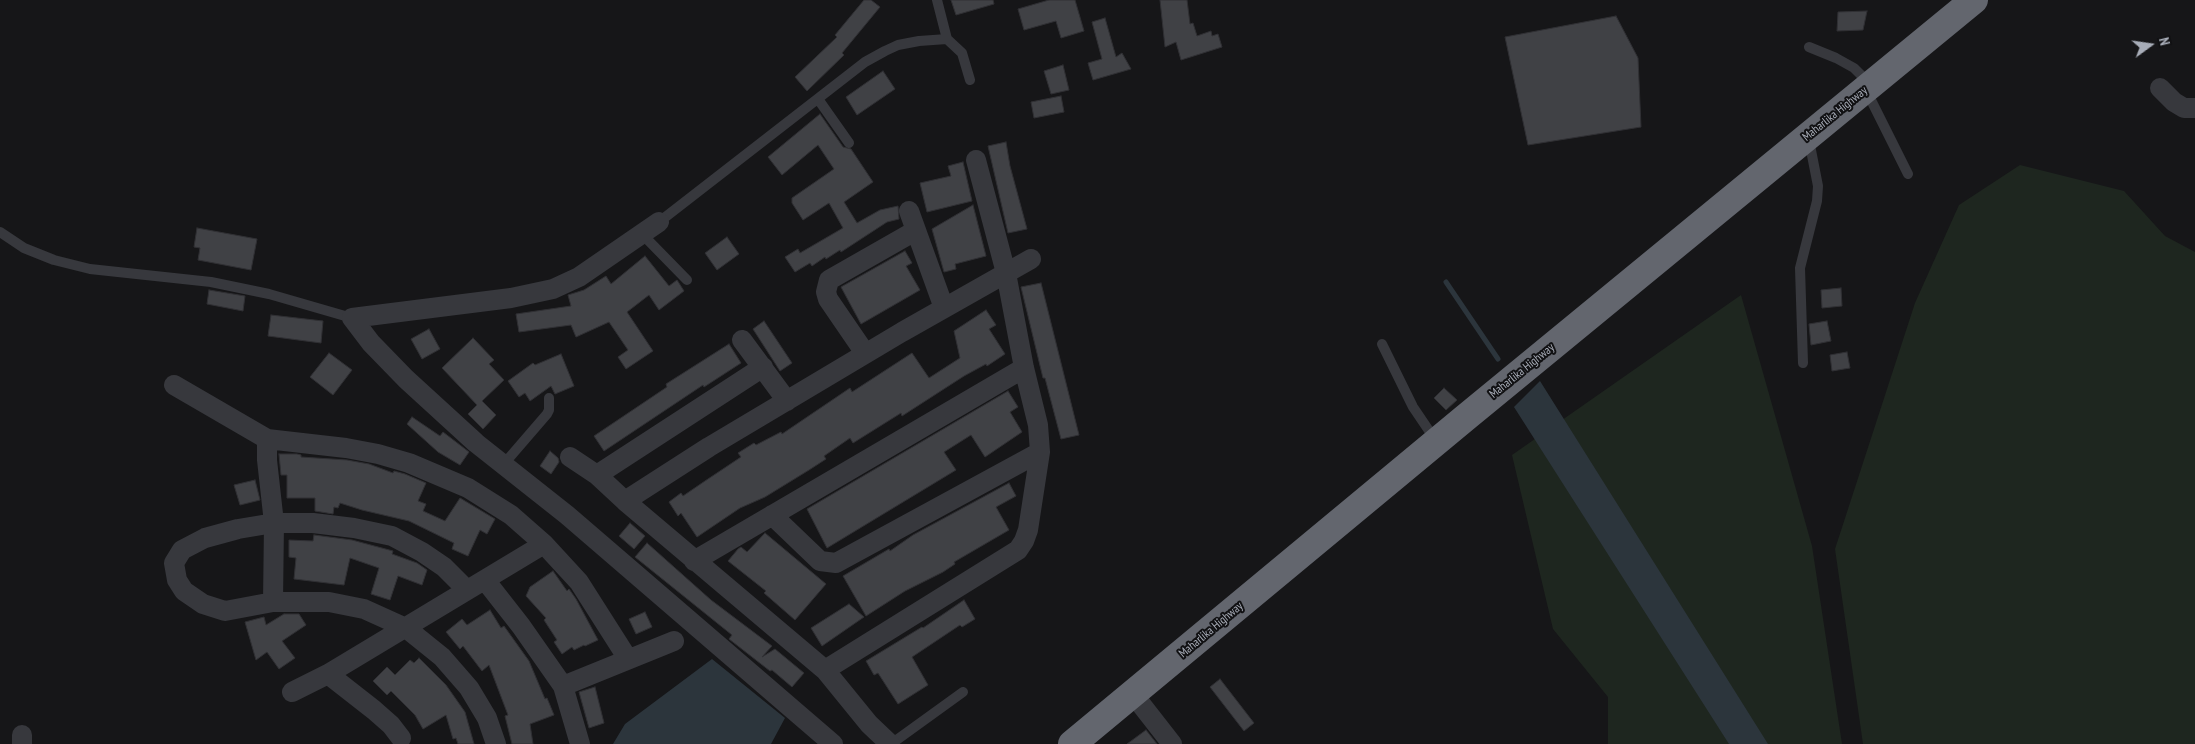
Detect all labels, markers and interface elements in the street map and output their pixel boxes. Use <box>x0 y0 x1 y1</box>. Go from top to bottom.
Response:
north arrow <box>2125 20 2175 70</box>
text: N <box>2155 36 2174 47</box>
street label: Maharlika Highway <box>1800 84 1870 144</box>
street label: Maharlika Highway <box>1487 341 1557 401</box>
street label: Maharlika Highway <box>1176 599 1246 661</box>

